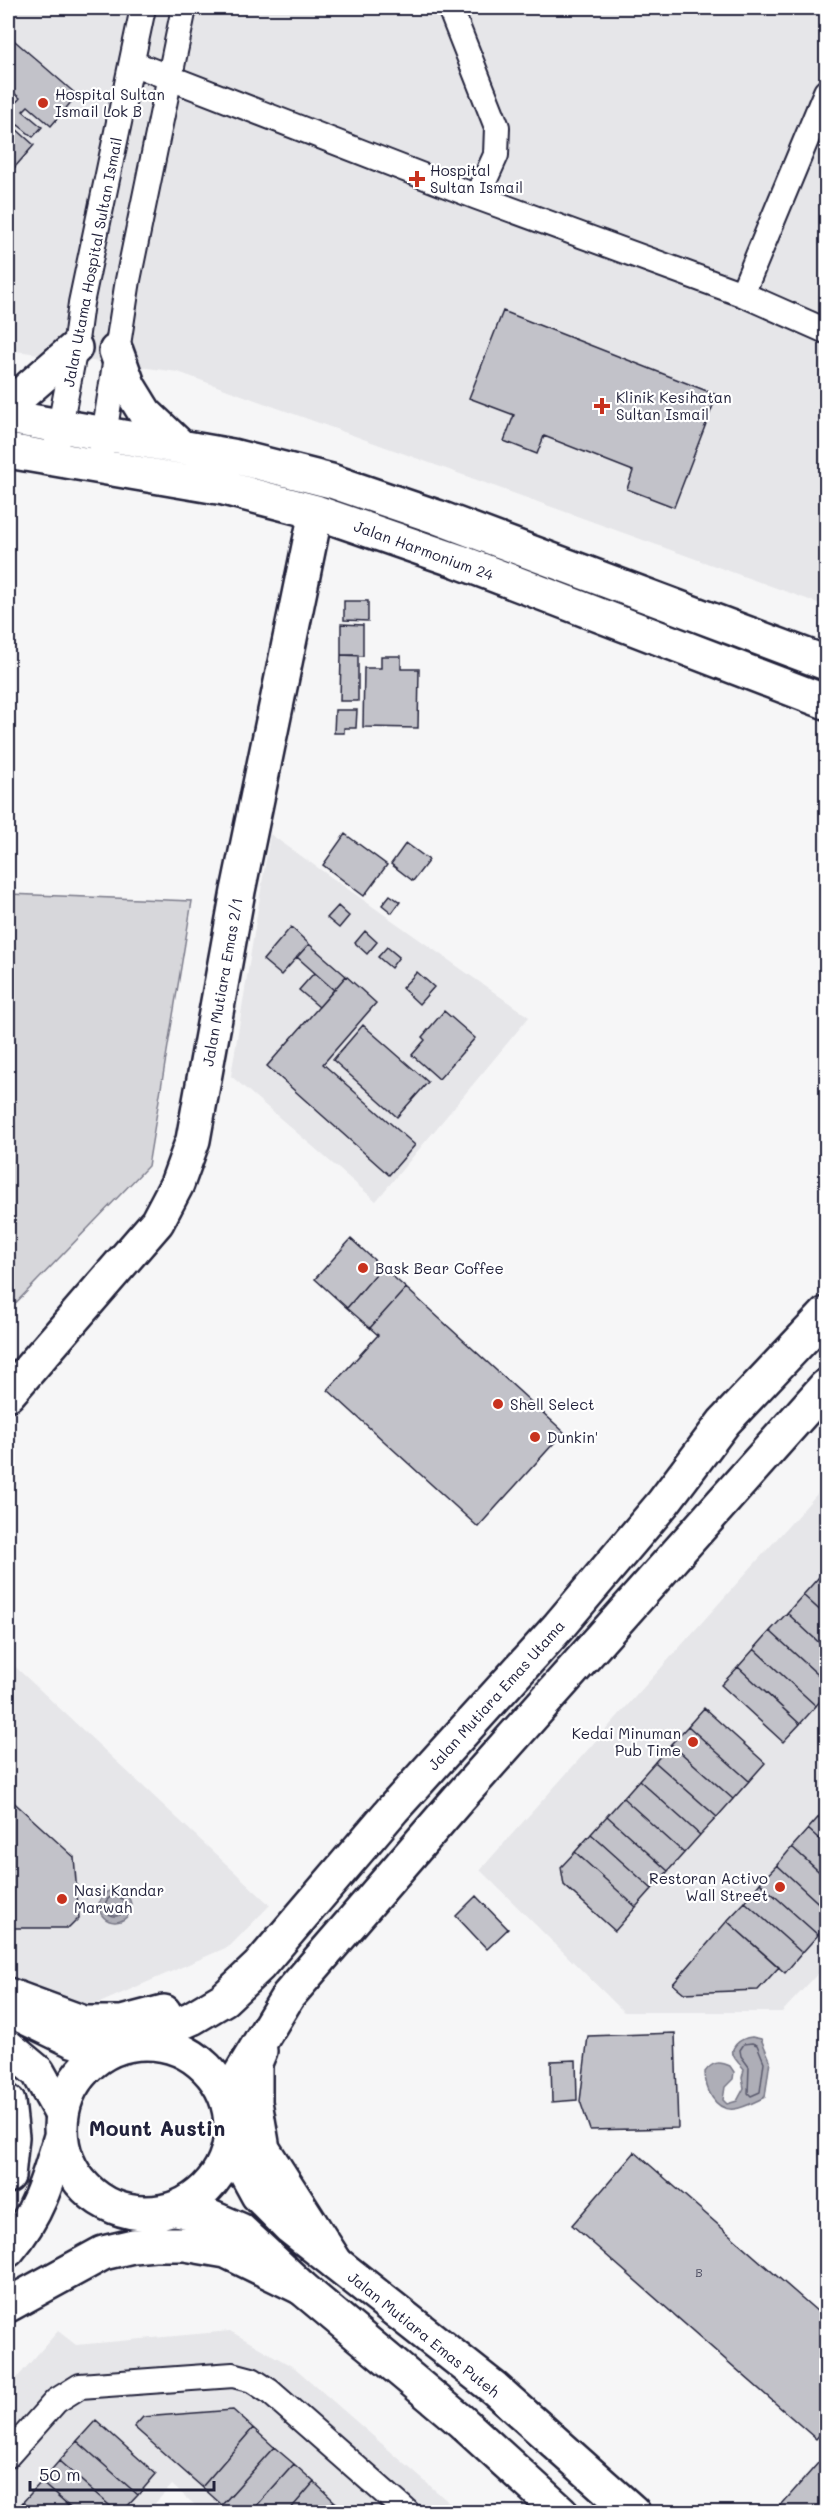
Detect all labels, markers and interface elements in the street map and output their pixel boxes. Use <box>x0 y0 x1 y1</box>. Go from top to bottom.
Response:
place label: Hospital Sultan Ismail Lok B <box>55 84 165 121</box>
marker: Hospital Sultan Ismail Lok B <box>36 96 50 110</box>
street label: Jalan Utama Hospital Sultan Ismail <box>58 135 126 389</box>
place label: Hospital Sultan Ismail <box>430 160 523 197</box>
marker: Hospital Sultan Ismail <box>408 170 426 188</box>
place label: Klinik Kesihatan Sultan Ismail <box>616 387 731 424</box>
marker: Klinik Kesihatan Sultan Ismail <box>593 397 611 415</box>
street label: Jalan Harmonium 24 <box>351 515 497 585</box>
street label: Jalan Mutiara Emas 2/1 <box>197 896 247 1068</box>
place label: Bask Bear Coffee <box>375 1258 504 1278</box>
marker: Bask Bear Coffee <box>356 1261 370 1275</box>
place label: Shell Select <box>510 1394 595 1414</box>
marker: Shell Select <box>491 1397 505 1411</box>
place label: Dunkin' <box>547 1427 598 1447</box>
marker: Dunkin' <box>528 1430 542 1444</box>
street label: Jalan Mutiara Emas Utama <box>423 1616 569 1774</box>
place label: Kedai Minuman Pub Time <box>572 1723 681 1760</box>
marker: Kedai Minuman Pub Time <box>686 1735 700 1749</box>
place label: Restoran Activo Wall Street <box>649 1868 768 1905</box>
place label: Nasi Kandar Marwah <box>74 1880 164 1917</box>
marker: Restoran Activo Wall Street <box>773 1880 787 1894</box>
marker: Nasi Kandar Marwah <box>55 1892 69 1906</box>
district label: Mount Austin <box>89 2114 225 2141</box>
house number: B <box>695 2264 703 2280</box>
street label: Jalan Mutiara Emas Puteh <box>344 2266 504 2402</box>
scale bar <box>30 2454 214 2492</box>
text: 50 m <box>39 2462 81 2486</box>

